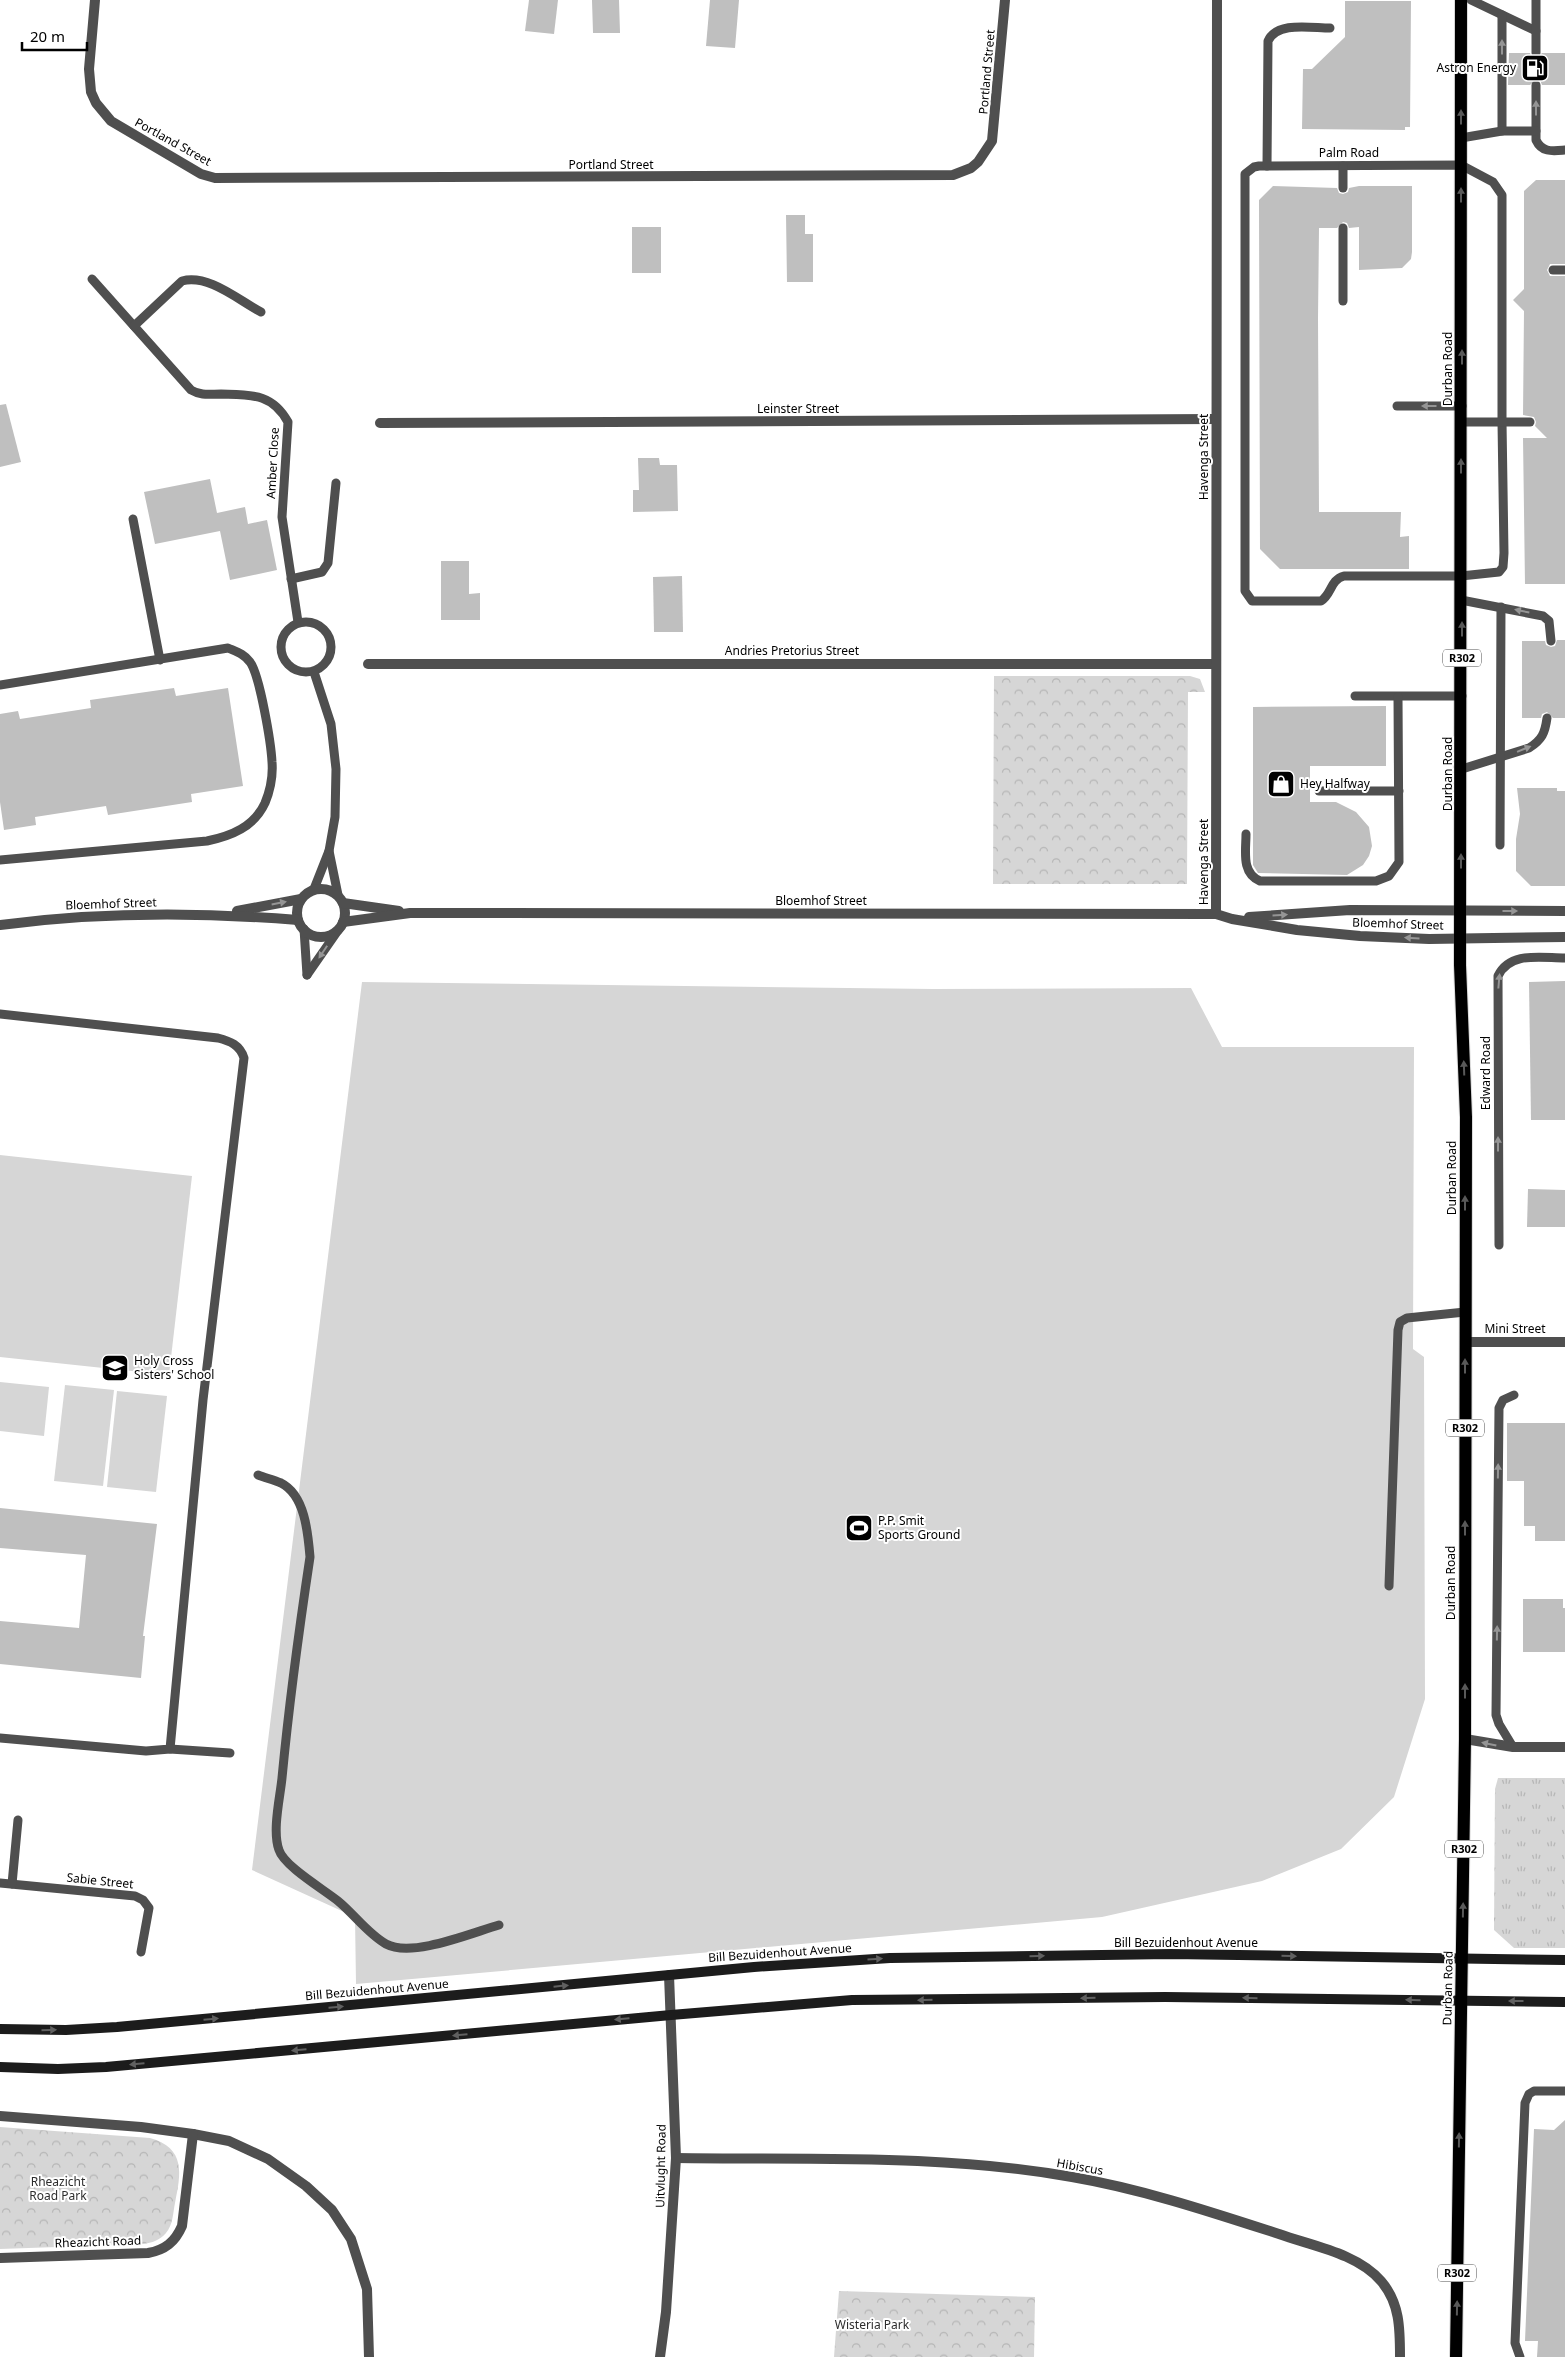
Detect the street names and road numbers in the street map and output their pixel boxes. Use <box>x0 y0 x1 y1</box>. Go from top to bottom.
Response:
street label: Portland Street <box>974 28 999 115</box>
street label: Portland Street <box>132 114 215 170</box>
street label: Palm Road <box>1319 144 1379 161</box>
street label: Portland Street <box>568 156 654 173</box>
street label: Durban Road <box>1439 332 1456 406</box>
street label: Leinster Street <box>757 400 840 417</box>
street label: Havenga Street <box>1195 413 1212 500</box>
street label: Amber Close <box>262 427 283 499</box>
street label: Andries Pretorius Street <box>725 642 860 659</box>
road number: R302 <box>1443 650 1481 666</box>
street label: Durban Road <box>1439 737 1456 811</box>
street label: Havenga Street <box>1195 818 1212 905</box>
street label: Bloemhof Street <box>775 892 867 909</box>
street label: Bloemhof Street <box>65 893 158 914</box>
street label: Bloemhof Street <box>1352 913 1445 934</box>
street label: Edward Road <box>1477 1036 1494 1110</box>
street label: Durban Road <box>1443 1141 1460 1215</box>
street label: Mini Street <box>1484 1320 1546 1337</box>
road number: R302 <box>1446 1420 1484 1436</box>
street label: Durban Road <box>1442 1546 1459 1620</box>
road number: R302 <box>1445 1840 1483 1858</box>
street label: Sabie Street <box>66 1869 135 1893</box>
street label: Bill Bezuidenhout Avenue <box>1114 1934 1258 1951</box>
street label: Bill Bezuidenhout Avenue <box>708 1939 853 1966</box>
street label: Durban Road <box>1438 1951 1457 2025</box>
street label: Bill Bezuidenhout Avenue <box>304 1975 450 2004</box>
street label: Uitvlught Road <box>651 2124 670 2208</box>
street label: Hibiscus <box>1055 2154 1105 2179</box>
street label: Rheazicht Road <box>54 2231 142 2252</box>
road number: R302 <box>1438 2264 1476 2282</box>

